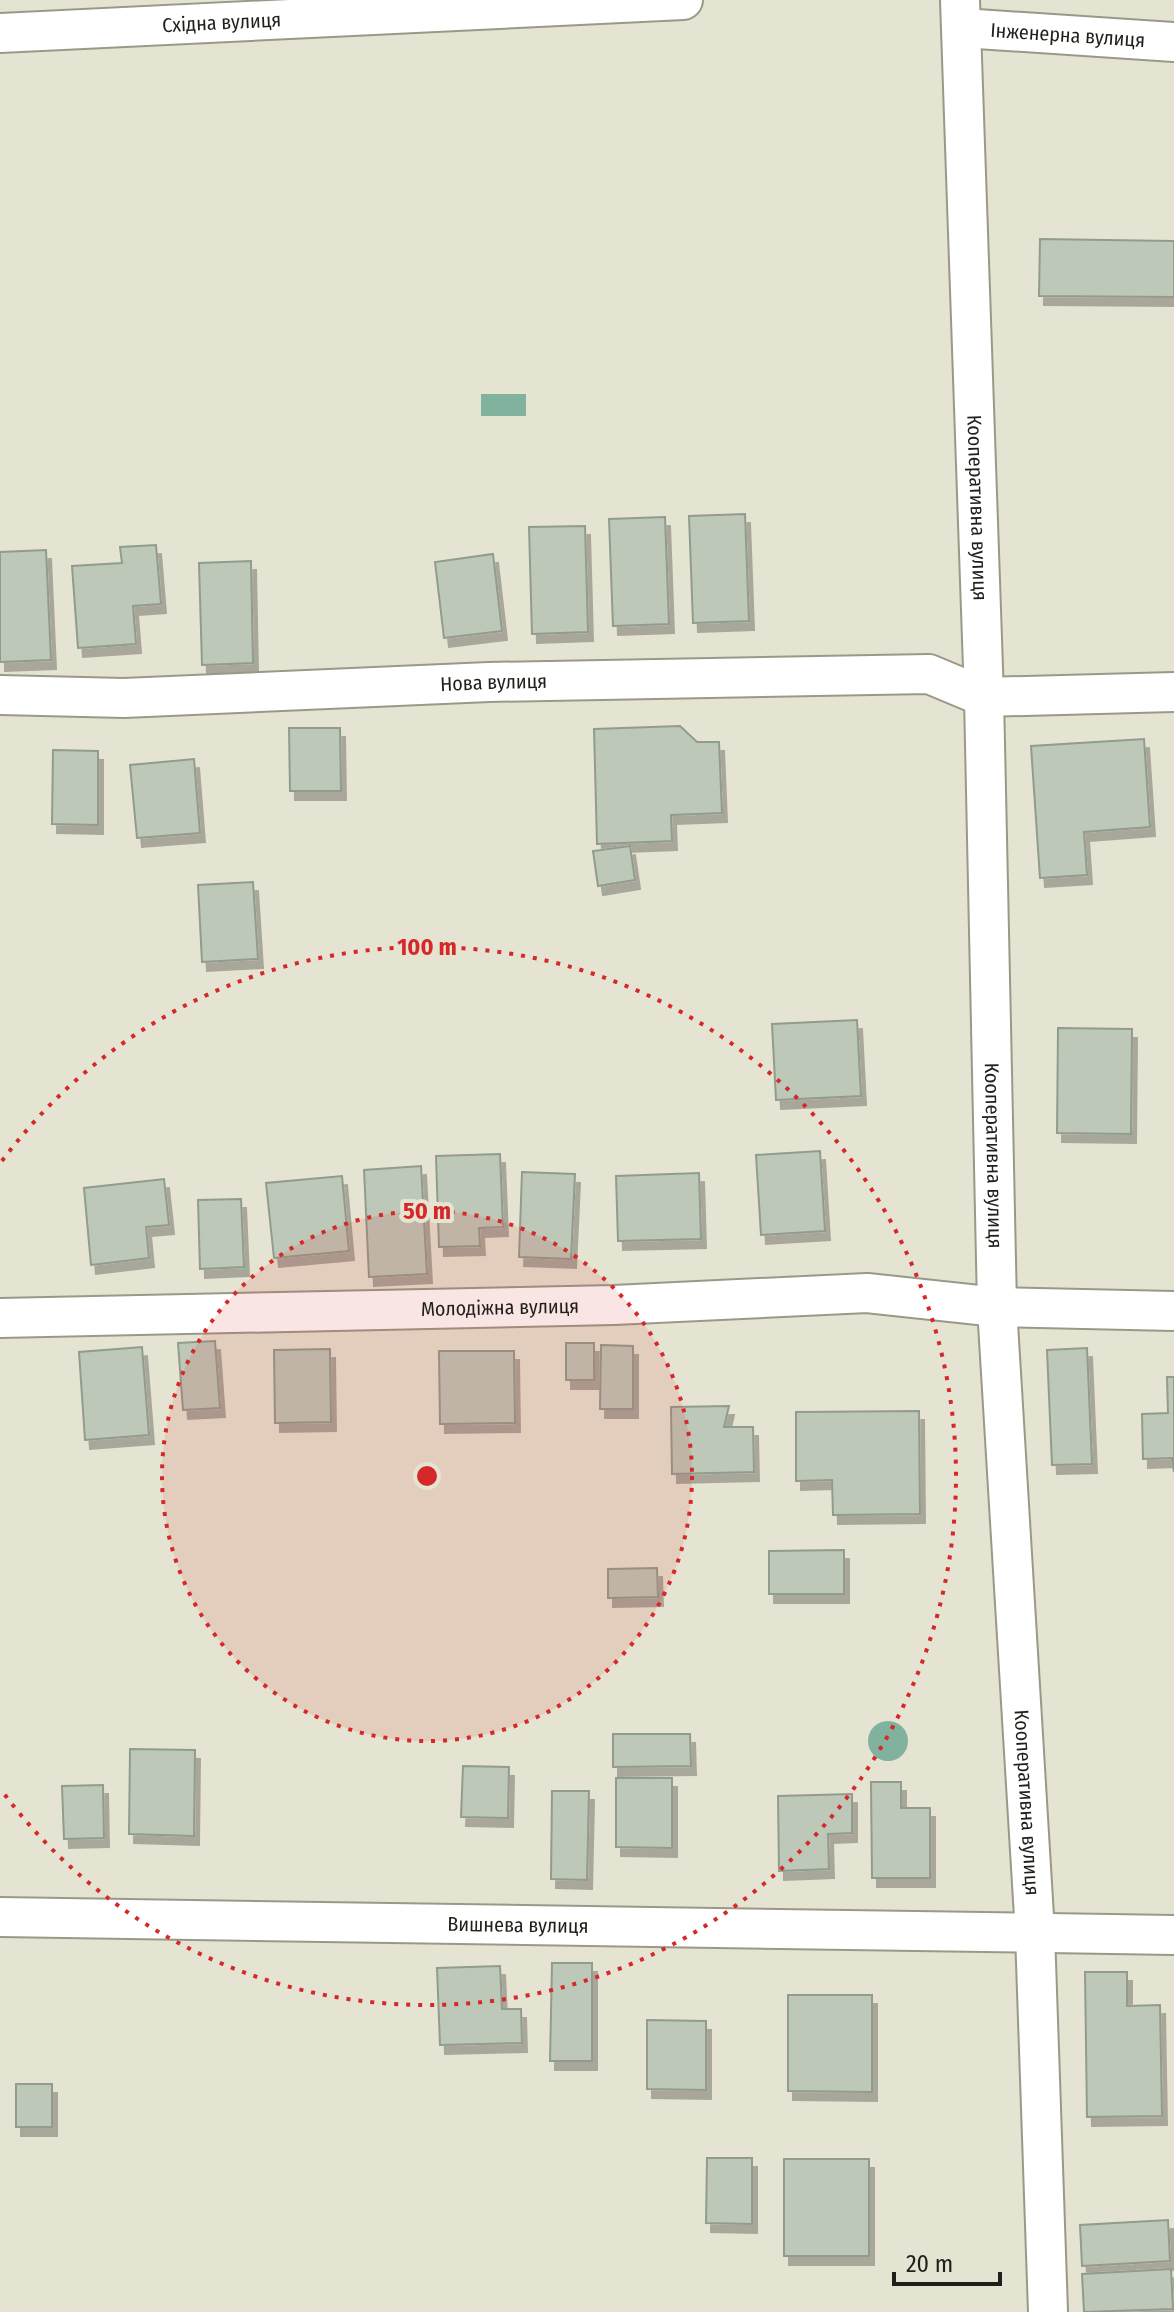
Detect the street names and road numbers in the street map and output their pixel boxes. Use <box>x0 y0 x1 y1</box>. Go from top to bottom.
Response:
street label: Східна вулиця <box>162 7 282 37</box>
street label: Інженерна вулиця <box>990 18 1146 52</box>
street label: Кооперативна вулиця <box>962 414 993 601</box>
street label: Нова вулиця <box>440 669 547 696</box>
street label: Кооперативна вулиця <box>980 1062 1008 1249</box>
street label: Молодіжна вулиця <box>420 1294 579 1321</box>
street label: Кооперативна вулиця <box>1009 1709 1045 1896</box>
street label: Вишнева вулиця <box>447 1912 589 1938</box>

